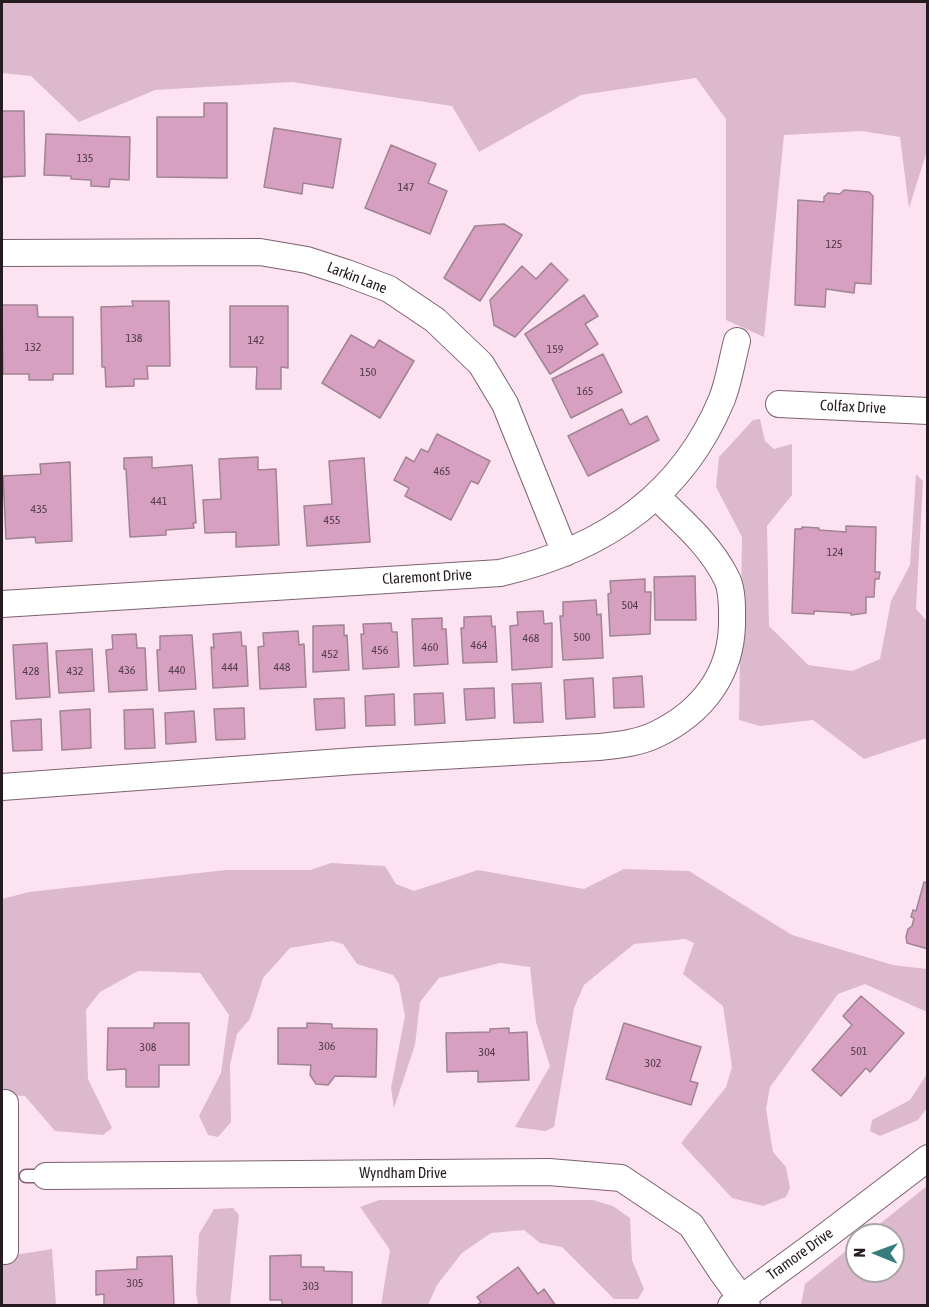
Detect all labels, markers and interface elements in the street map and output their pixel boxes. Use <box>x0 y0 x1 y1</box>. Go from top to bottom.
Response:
house number: 135 <box>77 151 93 165</box>
house number: 147 <box>398 180 414 194</box>
house number: 125 <box>826 237 842 251</box>
street label: Larkin Lane <box>324 258 390 298</box>
house number: 138 <box>126 331 142 345</box>
house number: 142 <box>248 333 264 347</box>
house number: 132 <box>25 340 41 354</box>
house number: 159 <box>547 342 563 356</box>
house number: 150 <box>360 365 376 379</box>
house number: 165 <box>577 384 593 398</box>
street label: Colfax Drive <box>820 396 886 418</box>
house number: 465 <box>434 464 450 478</box>
house number: 441 <box>151 494 167 508</box>
house number: 435 <box>31 502 47 516</box>
house number: 455 <box>324 513 340 527</box>
house number: 124 <box>827 545 843 559</box>
street label: Claremont Drive <box>382 566 472 588</box>
house number: 504 <box>622 598 638 612</box>
house number: 500 <box>574 630 590 644</box>
house number: 468 <box>523 631 539 645</box>
house number: 464 <box>471 638 487 652</box>
house number: 460 <box>422 640 438 654</box>
house number: 456 <box>372 643 388 657</box>
house number: 452 <box>322 647 338 661</box>
house number: 444 <box>222 660 238 674</box>
house number: 448 <box>274 660 290 674</box>
house number: 436 <box>119 663 135 677</box>
house number: 440 <box>169 663 185 677</box>
house number: 428 <box>23 664 39 678</box>
house number: 432 <box>67 664 83 678</box>
house number: 306 <box>319 1039 335 1053</box>
house number: 308 <box>140 1040 156 1054</box>
house number: 501 <box>851 1044 867 1058</box>
house number: 304 <box>479 1045 495 1059</box>
house number: 302 <box>645 1056 661 1070</box>
street label: Wyndham Drive <box>359 1164 447 1182</box>
north arrow <box>845 1223 905 1283</box>
street label: Tramore Drive <box>764 1224 836 1284</box>
text: N <box>850 1248 868 1258</box>
house number: 305 <box>127 1276 143 1290</box>
house number: 303 <box>303 1279 319 1293</box>

